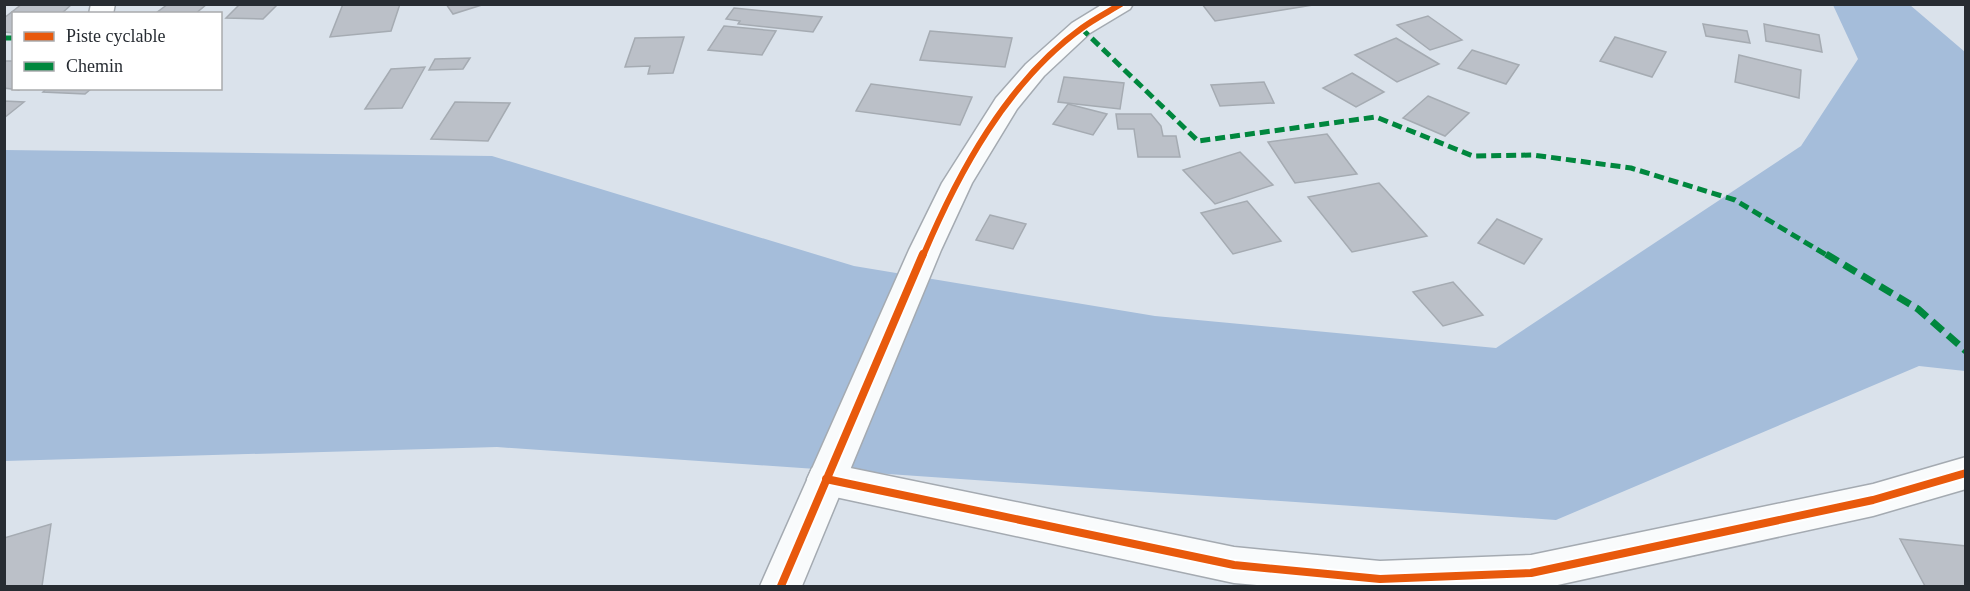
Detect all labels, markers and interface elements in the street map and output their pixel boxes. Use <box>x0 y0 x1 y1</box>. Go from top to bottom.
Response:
legend <box>12 12 222 90</box>
text: Piste cyclable <box>66 26 165 46</box>
text: Chemin <box>66 56 123 76</box>

